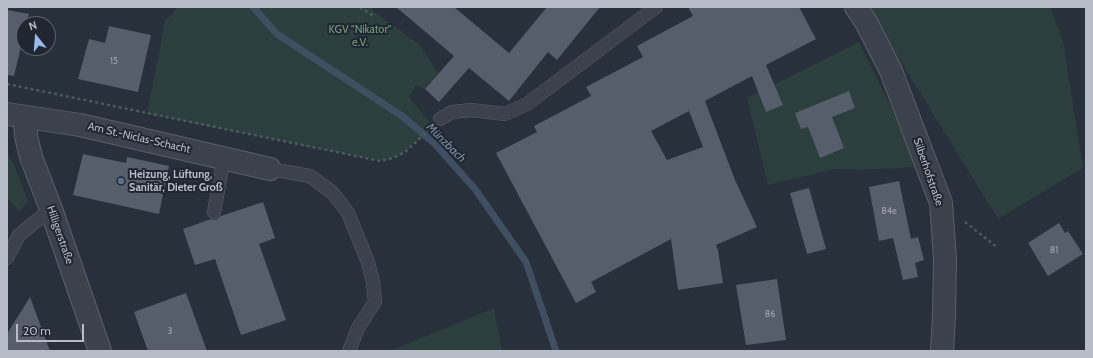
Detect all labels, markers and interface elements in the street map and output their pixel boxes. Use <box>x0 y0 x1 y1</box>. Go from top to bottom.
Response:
north arrow <box>16 16 56 56</box>
text: N <box>27 18 39 33</box>
park label: KGV "Nikator" e.V. <box>329 23 391 49</box>
house number: 15 <box>110 56 118 66</box>
street label: Am St.-Niclas-Schacht <box>86 120 192 156</box>
water label: Münzbach <box>423 120 469 166</box>
street label: Silberhofstraße <box>910 136 946 208</box>
place label: Heizung, Lüftung, Sanitär, Dieter Groß <box>129 168 223 194</box>
marker: Heizung, Lüftung, Sanitär, Dieter Groß <box>116 176 126 186</box>
street label: Hilligerstraße <box>44 204 76 266</box>
house number: 84e <box>881 206 897 216</box>
house number: 81 <box>1050 245 1058 255</box>
house number: 86 <box>765 309 775 319</box>
scale bar <box>18 316 86 342</box>
text: 20 m <box>23 323 51 338</box>
house number: 3 <box>168 326 172 336</box>

